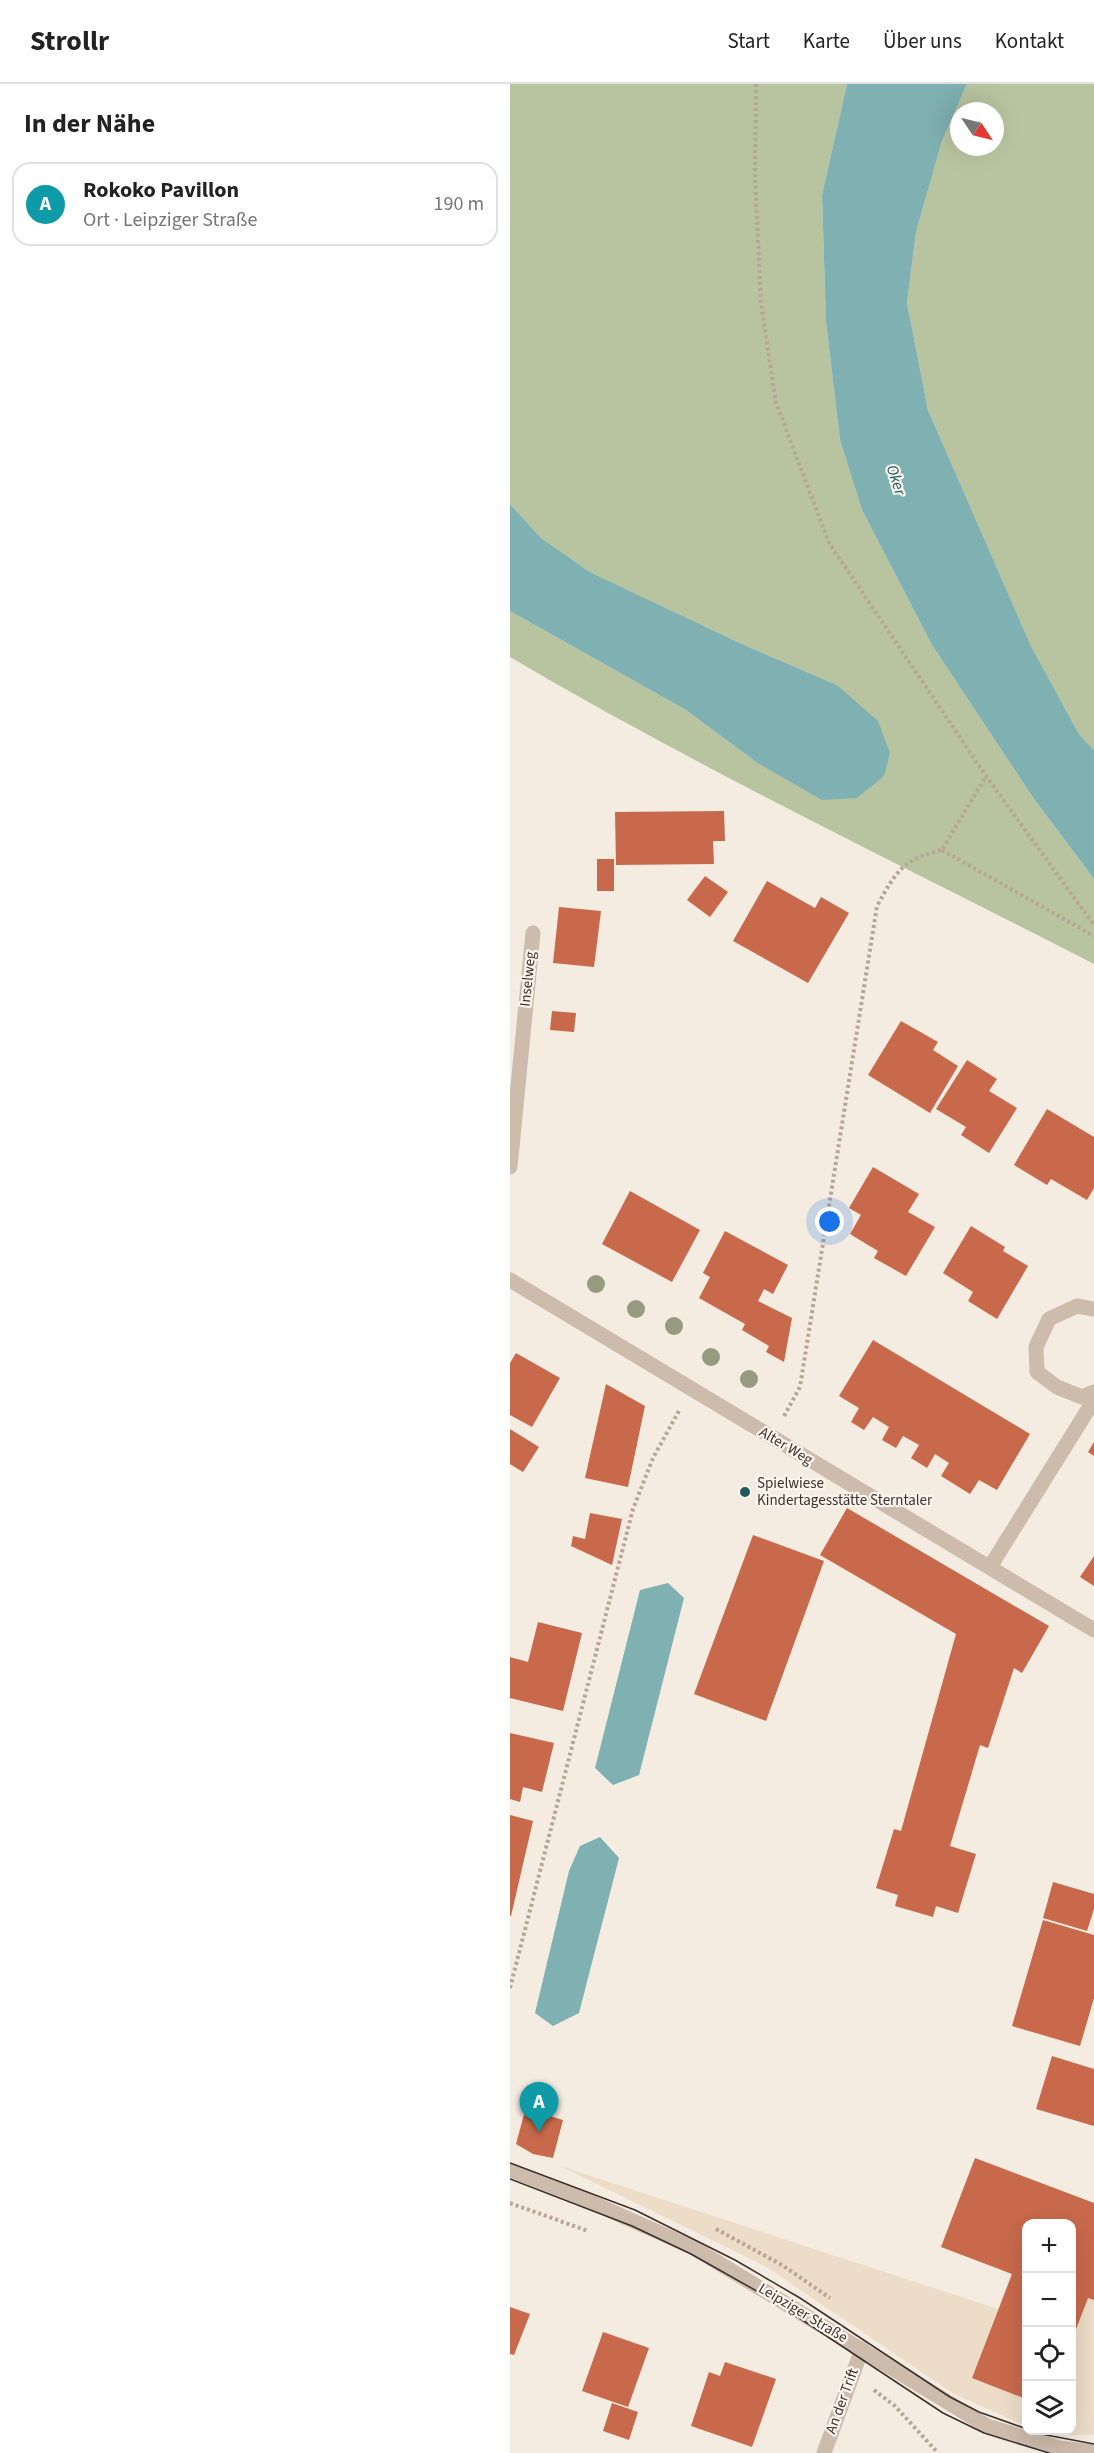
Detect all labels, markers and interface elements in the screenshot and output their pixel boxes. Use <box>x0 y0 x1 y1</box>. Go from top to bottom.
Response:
text: Strollr <box>30 21 109 61</box>
text: Start <box>727 26 770 56</box>
text: Karte <box>803 26 850 56</box>
text: Über uns <box>883 26 962 56</box>
text: Kontakt <box>995 26 1064 56</box>
north arrow <box>950 102 1004 156</box>
text: In der Nähe <box>24 105 155 142</box>
text: Rokoko Pavillon <box>83 174 239 206</box>
text: A <box>40 190 51 218</box>
text: 190 m <box>434 190 484 218</box>
text: Ort · Leipziger Straße <box>83 206 257 234</box>
water label: Oker <box>881 462 912 499</box>
street label: Inselweg <box>515 950 541 1008</box>
your location <box>815 1207 844 1236</box>
street label: Alter Weg <box>755 1422 817 1470</box>
place label: Spielwiese Kindertagesstätte Sterntaler <box>757 1473 933 1511</box>
marker: Spielwiese Kindertagesstätte Sterntaler <box>738 1485 752 1499</box>
pin: A <box>519 2082 558 2132</box>
map controls <box>1022 2219 1076 2435</box>
button: + <box>1022 2219 1076 2273</box>
button: − <box>1022 2273 1076 2327</box>
street label: Leipziger Straße <box>754 2278 852 2348</box>
button: locate <box>1022 2327 1076 2381</box>
street label: An der Trift <box>820 2365 864 2437</box>
button: layers <box>1022 2381 1076 2435</box>

